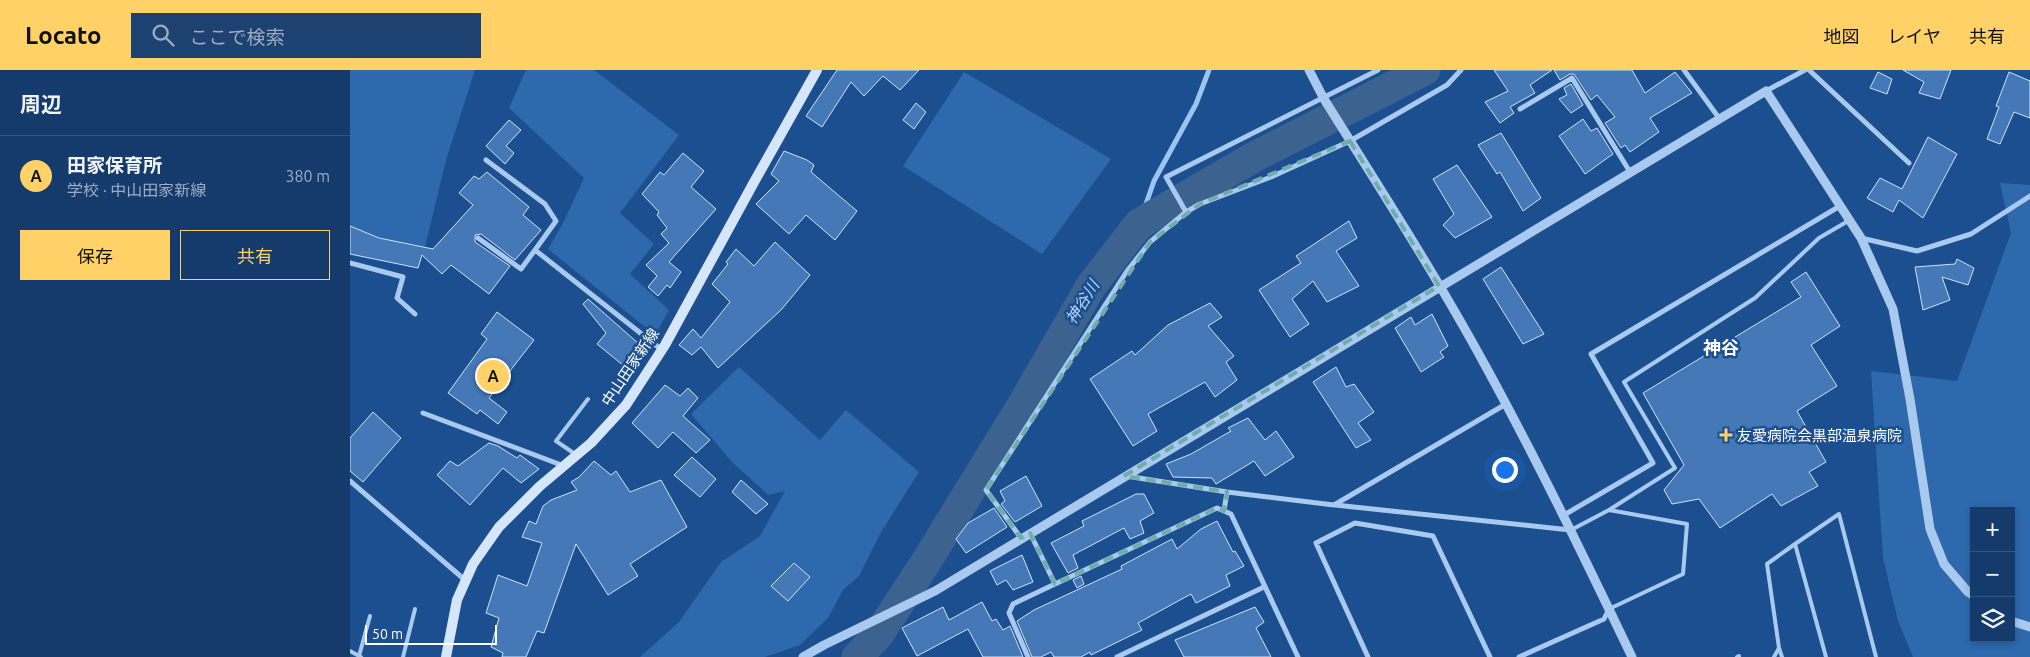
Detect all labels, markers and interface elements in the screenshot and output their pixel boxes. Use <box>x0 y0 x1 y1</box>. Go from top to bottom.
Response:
search box <box>131 13 481 58</box>
icon: search <box>149 21 177 49</box>
text: Locato <box>25 22 101 49</box>
text: ここで検索 <box>189 26 284 48</box>
text: 地図 <box>1824 26 1860 46</box>
text: レイヤ <box>1888 26 1941 46</box>
text: 共有 <box>1969 26 2005 46</box>
text: 周辺 <box>20 92 62 116</box>
text: 田家保育所 <box>67 154 162 176</box>
text: A <box>30 167 42 185</box>
text: 380 m <box>285 167 330 185</box>
text: 学校 · 中山田家新線 <box>67 181 206 199</box>
button: 保存 <box>20 230 170 280</box>
button: 共有 <box>180 230 330 280</box>
water label: 神谷川 <box>1062 275 1103 327</box>
street label: 中山田家新線 <box>598 325 662 409</box>
district label: 神谷 <box>1703 337 1739 357</box>
pin: A <box>477 357 509 395</box>
place label: 友愛病院会黒部温泉病院 <box>1737 427 1902 444</box>
marker: 友愛病院会黒部温泉病院 <box>1719 428 1733 442</box>
your location <box>1492 457 1518 483</box>
map controls <box>1970 507 2015 642</box>
button: + <box>1970 507 2015 552</box>
button: − <box>1970 552 2015 597</box>
button: layers <box>1970 597 2015 642</box>
scale bar <box>365 622 498 645</box>
text: 50 m <box>372 626 403 642</box>

